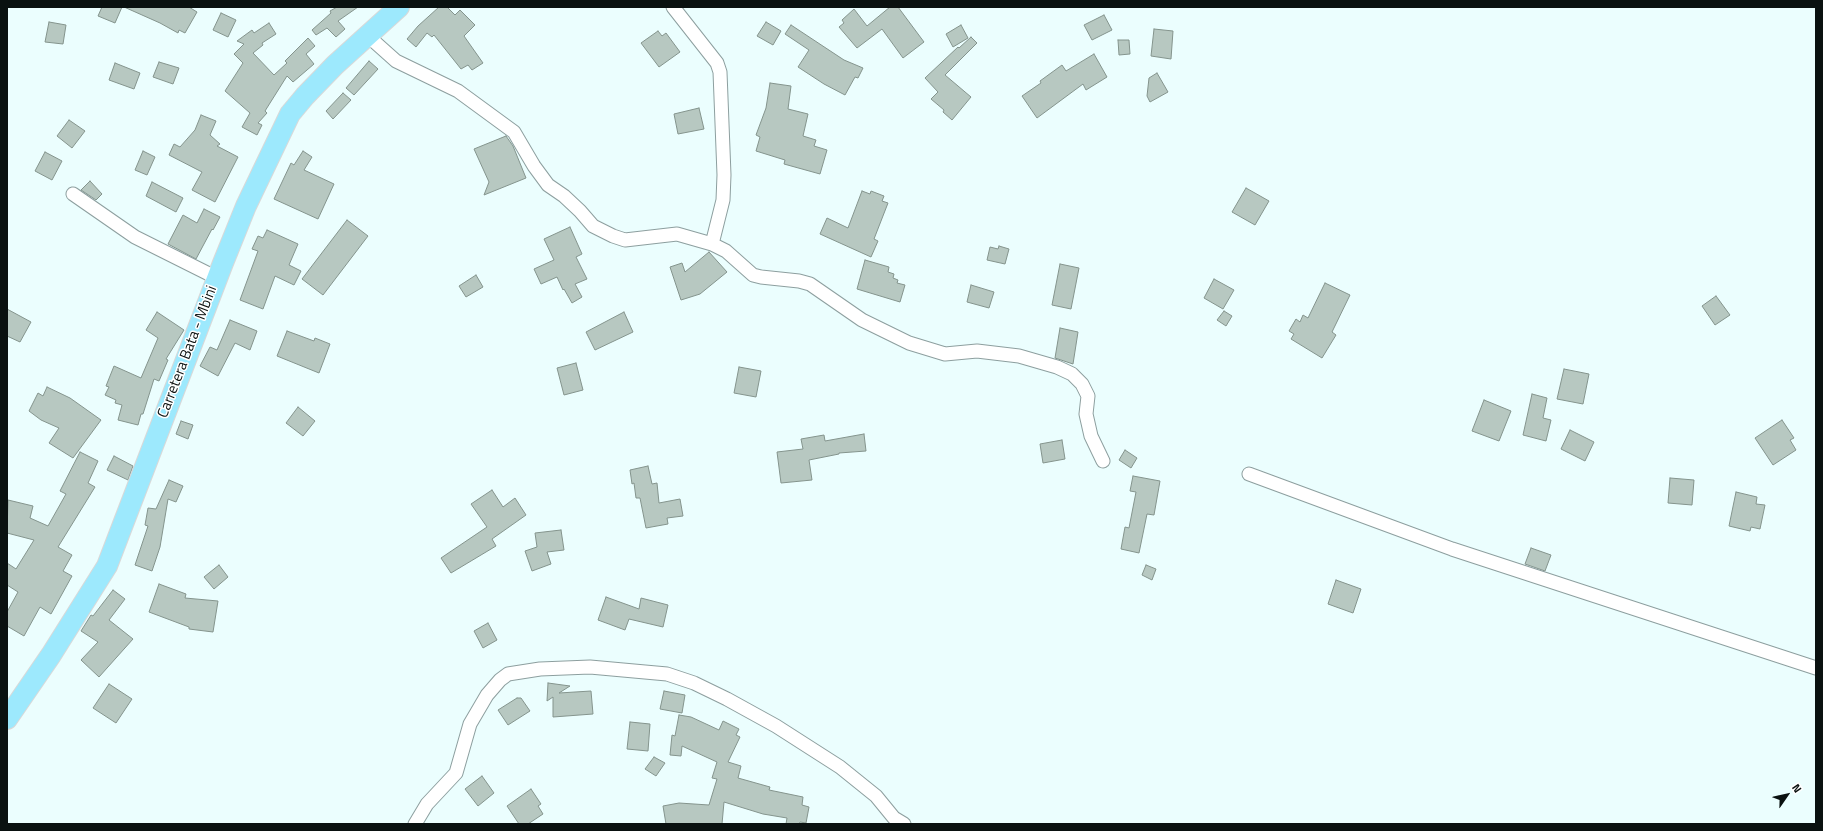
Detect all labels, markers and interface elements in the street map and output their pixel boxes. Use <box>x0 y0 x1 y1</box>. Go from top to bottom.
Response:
street label: Carretera Bata - Mbini <box>154 283 222 421</box>
north arrow <box>1767 775 1807 815</box>
text: N <box>1788 781 1806 796</box>

